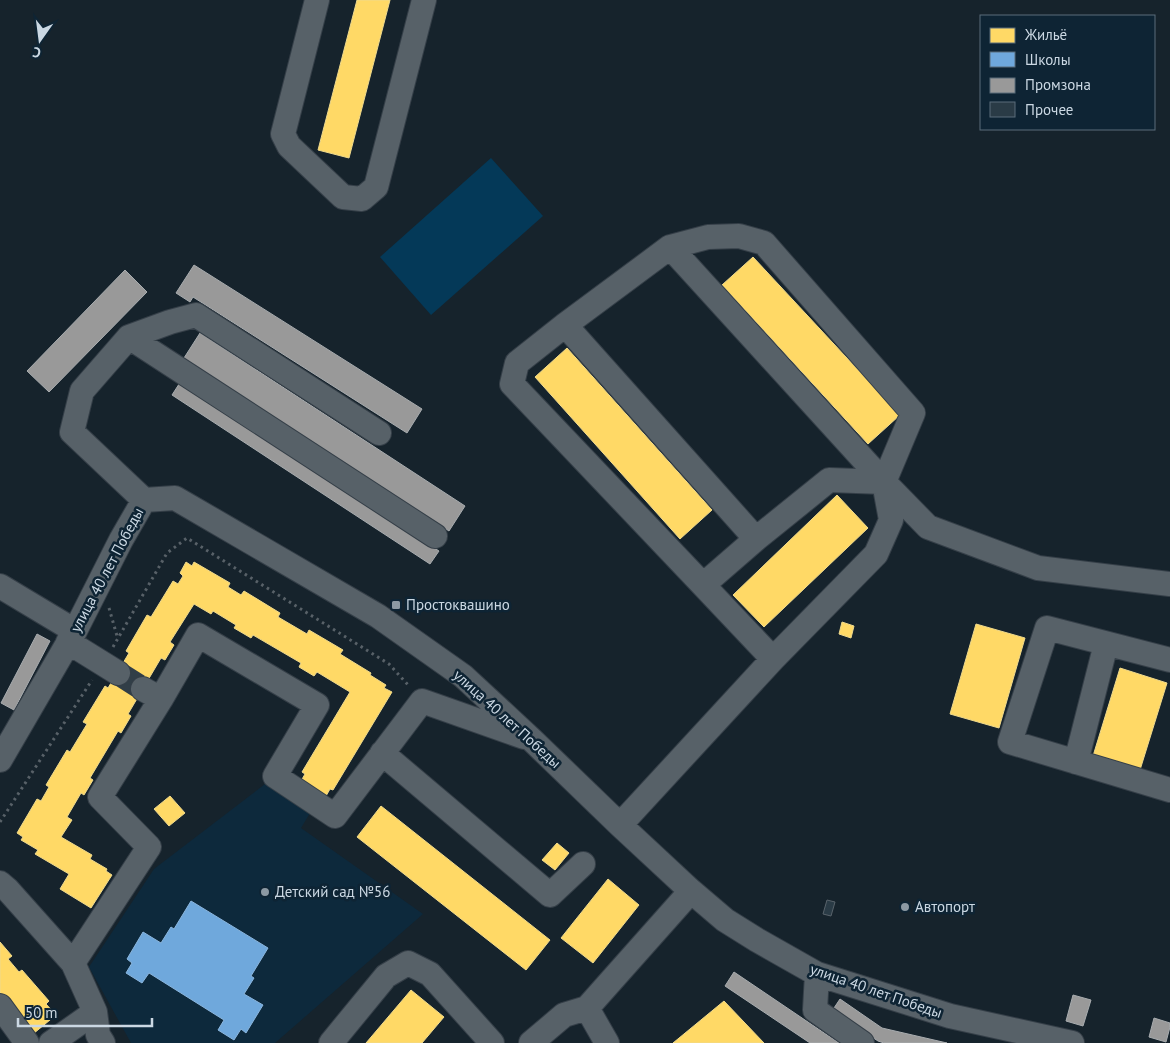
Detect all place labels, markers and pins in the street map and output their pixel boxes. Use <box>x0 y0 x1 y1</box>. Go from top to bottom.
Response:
place label: Простоквашино <box>406 595 510 614</box>
marker: Простоквашино <box>390 599 402 611</box>
place label: Детский сад №56 <box>275 882 390 901</box>
marker: Детский сад №56 <box>259 886 271 898</box>
place label: Автопорт <box>915 897 975 916</box>
marker: Автопорт <box>899 901 911 913</box>

